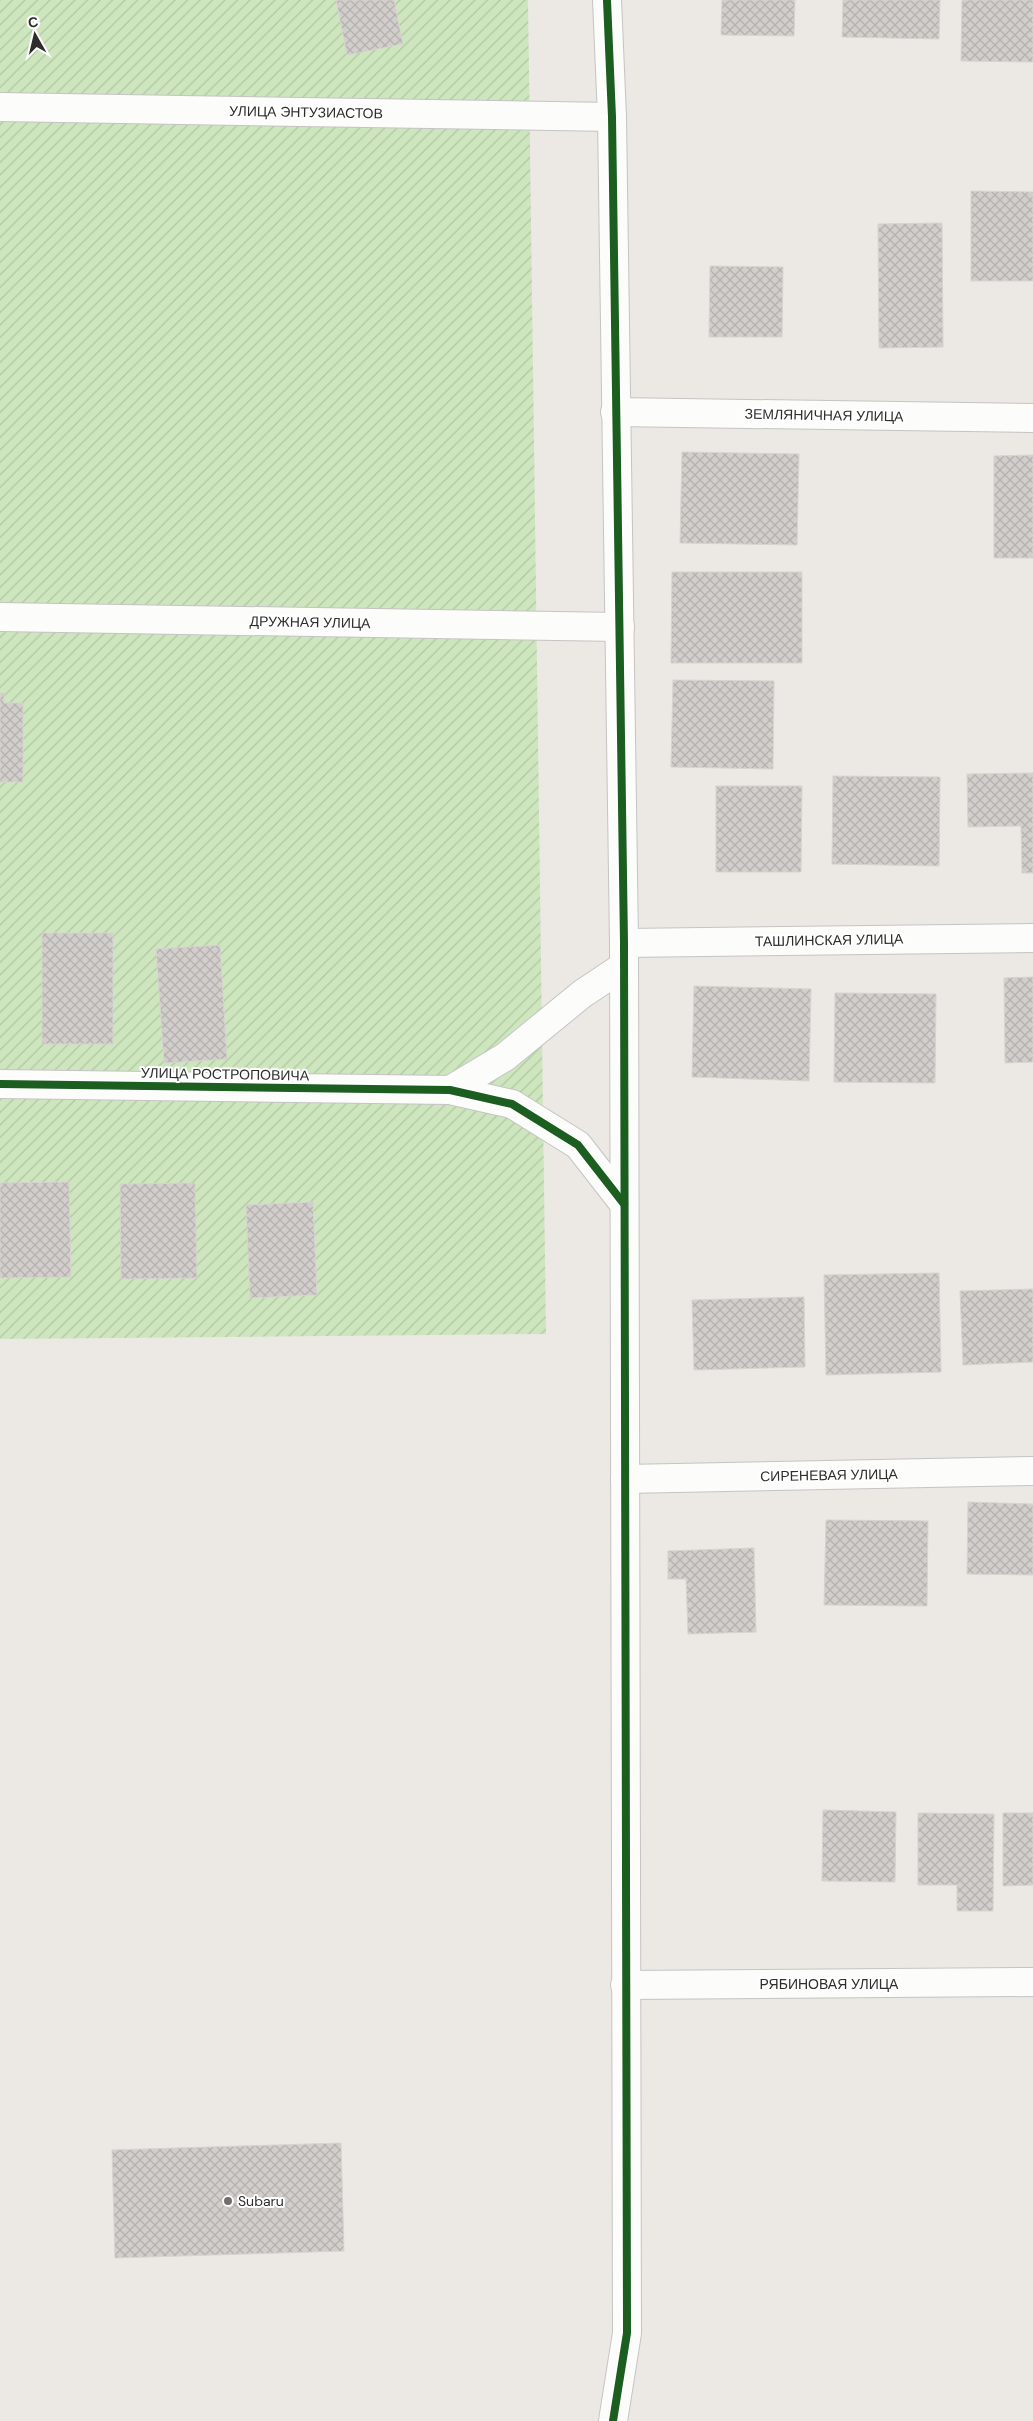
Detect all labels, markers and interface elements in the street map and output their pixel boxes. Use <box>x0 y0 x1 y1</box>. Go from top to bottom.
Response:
north arrow <box>10 10 60 60</box>
text: С <box>27 13 39 32</box>
street label: УЛИЦА ЭНТУЗИАСТОВ <box>229 102 383 122</box>
street label: ЗЕМЛЯНИЧНАЯ УЛИЦА <box>744 405 904 425</box>
street label: ДРУЖНАЯ УЛИЦА <box>249 612 371 632</box>
street label: ТАШЛИНСКАЯ УЛИЦА <box>755 930 904 950</box>
street label: УЛИЦА РОСТРОПОВИЧА <box>141 1064 310 1084</box>
street label: СИРЕНЕВАЯ УЛИЦА <box>760 1465 899 1485</box>
street label: РЯБИНОВАЯ УЛИЦА <box>760 1975 899 1993</box>
place label: Subaru <box>238 2192 284 2210</box>
marker: Subaru <box>222 2195 234 2207</box>

